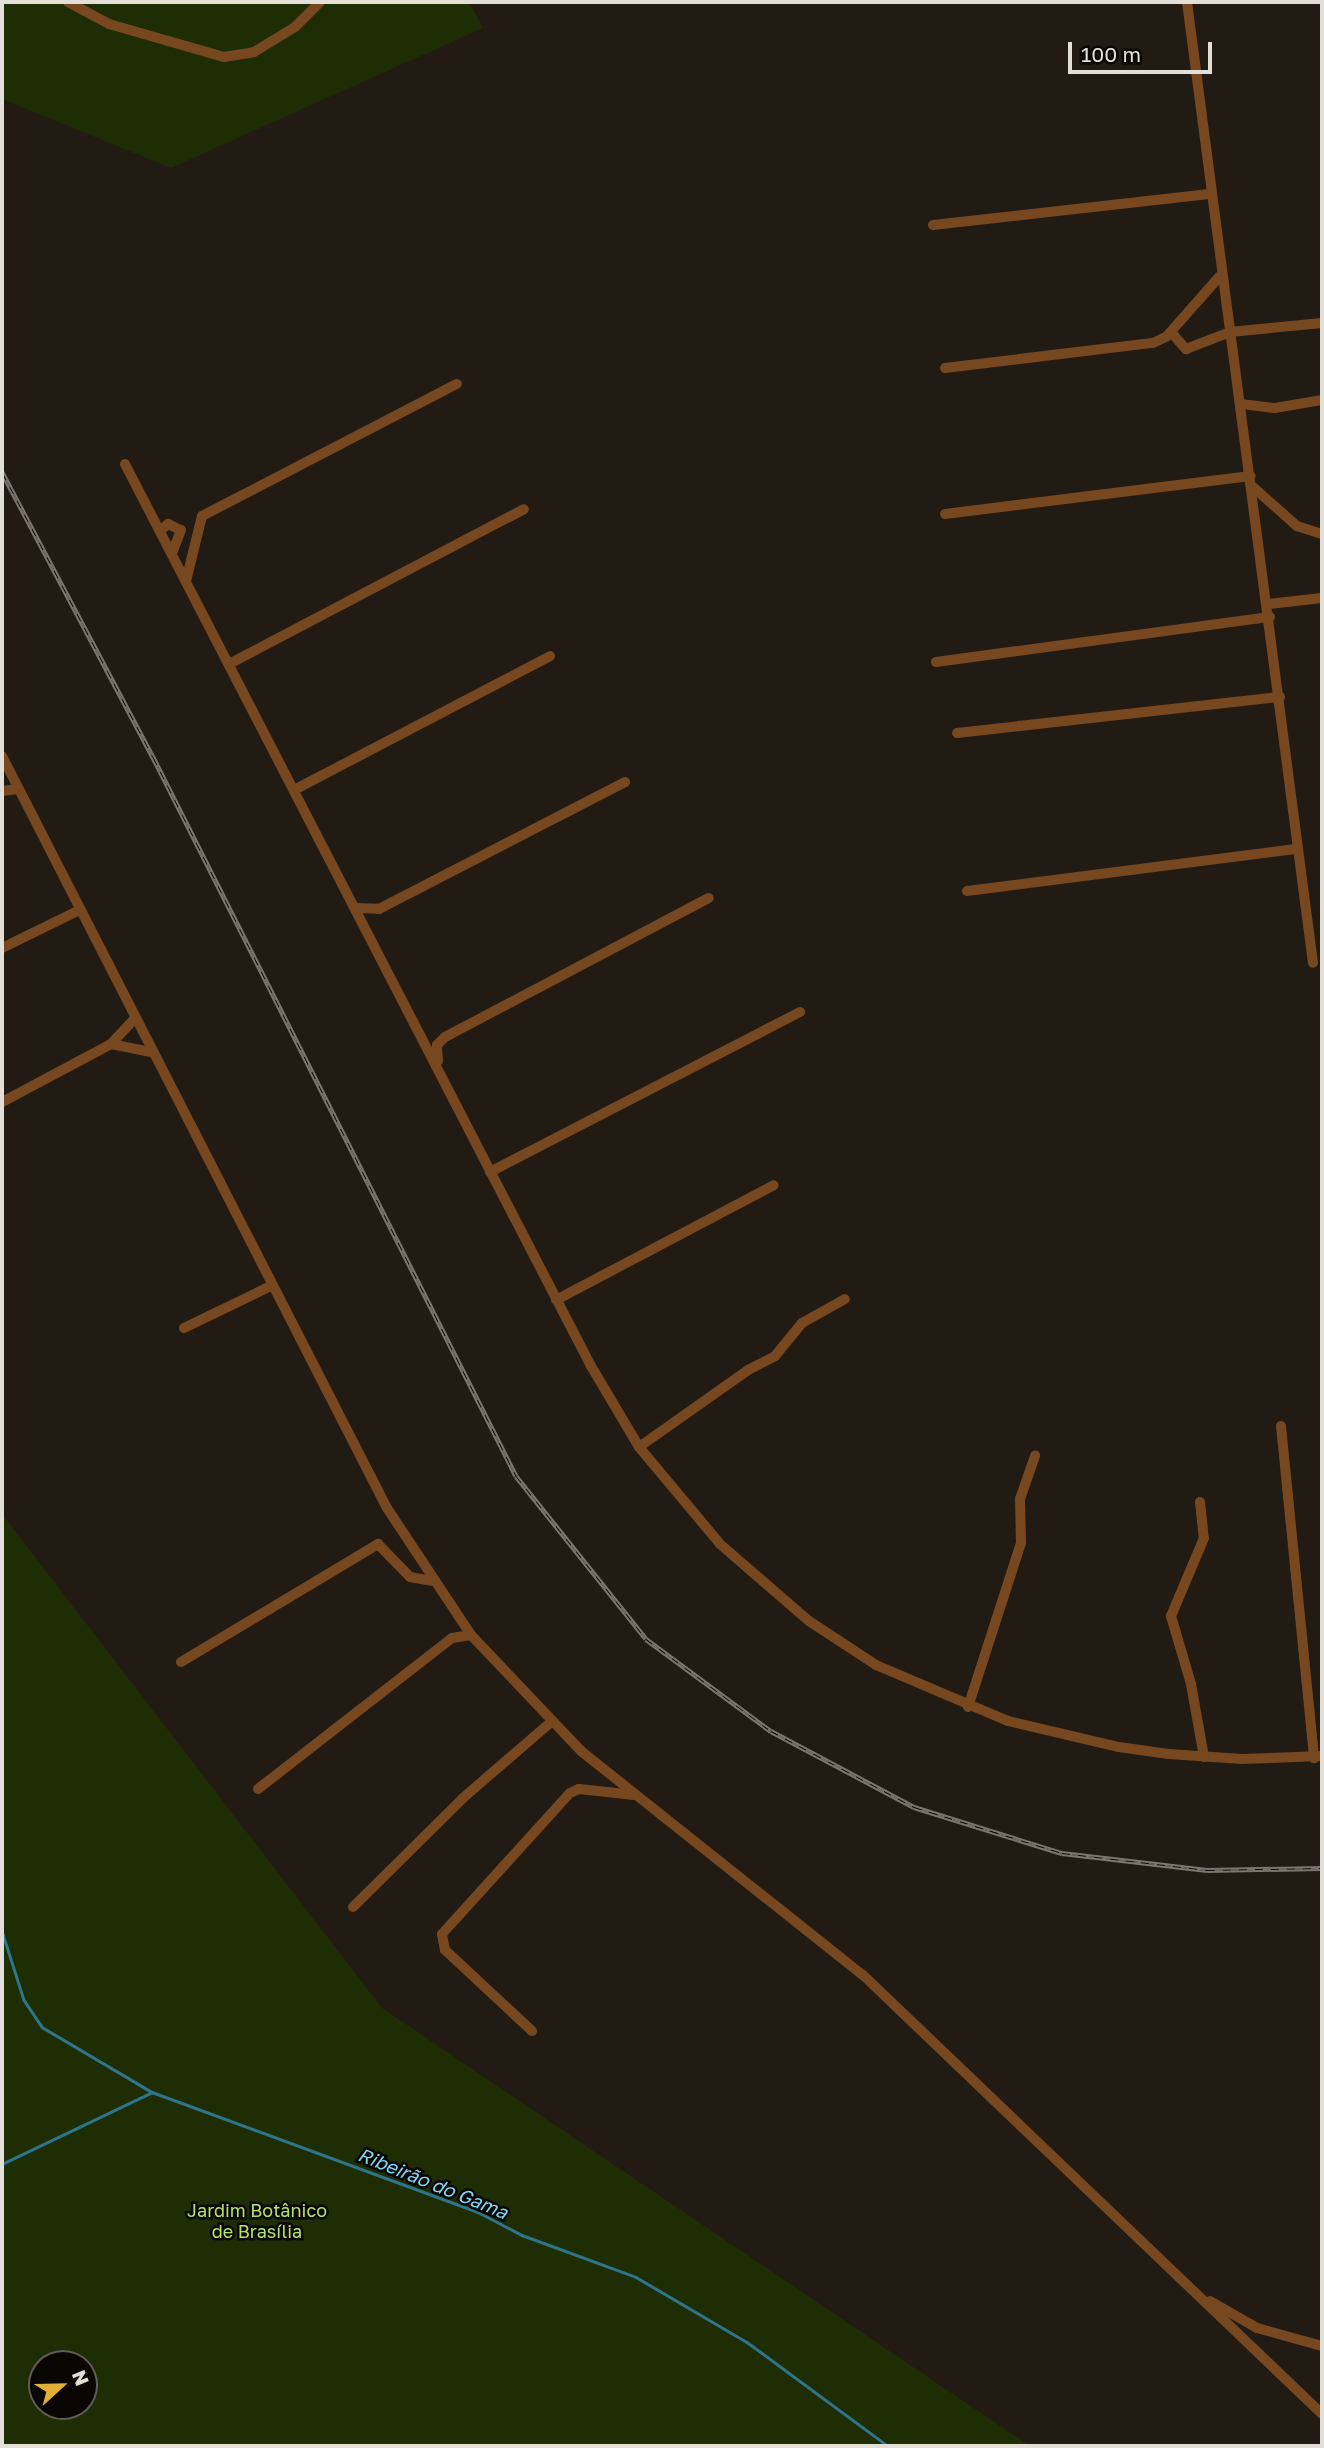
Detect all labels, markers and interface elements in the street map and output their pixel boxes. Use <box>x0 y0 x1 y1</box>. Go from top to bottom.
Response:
scale bar <box>1072 28 1216 72</box>
text: 100 m <box>1081 41 1141 67</box>
water label: Ribeirão do Gama <box>355 2143 511 2223</box>
park label: Jardim Botânico de Brasília <box>187 2200 327 2242</box>
north arrow <box>28 2350 98 2420</box>
text: N <box>68 2367 94 2389</box>

